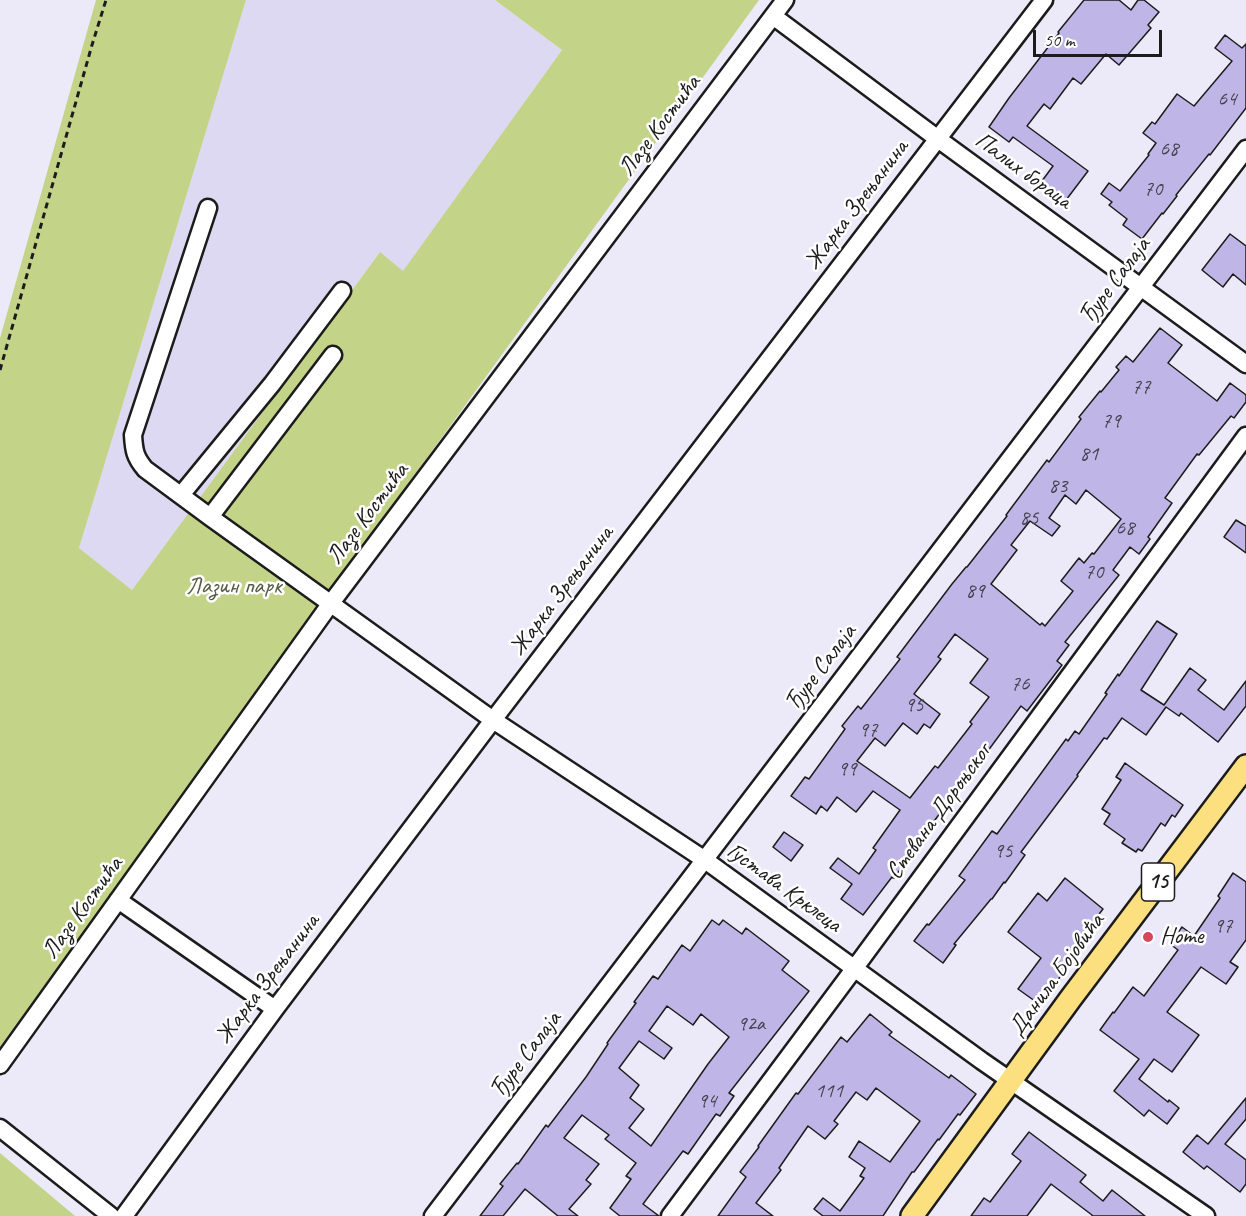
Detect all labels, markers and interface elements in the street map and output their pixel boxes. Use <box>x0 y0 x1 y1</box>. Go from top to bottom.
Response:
scale bar <box>1036 18 1165 56</box>
text: 50 m <box>1044 29 1075 51</box>
street label: Лазе Костића <box>613 70 707 182</box>
house number: 64 <box>1218 86 1236 112</box>
street label: Палих бораца <box>969 126 1077 216</box>
street label: Жарка Зрењанина <box>799 134 915 276</box>
house number: 68 <box>1160 136 1178 162</box>
house number: 70 <box>1144 176 1162 202</box>
street label: Ђуре Салаја <box>1073 232 1157 330</box>
house number: 77 <box>1132 374 1150 400</box>
house number: 79 <box>1102 408 1120 434</box>
house number: 81 <box>1080 441 1098 467</box>
street label: Лазе Костића <box>321 458 415 570</box>
house number: 83 <box>1049 473 1067 499</box>
house number: 85 <box>1020 505 1038 531</box>
house number: 68 <box>1116 515 1134 541</box>
street label: Жарка Зрењанина <box>504 520 620 662</box>
house number: 70 <box>1085 559 1103 585</box>
park label: Лазин парк <box>186 573 282 601</box>
house number: 89 <box>966 578 984 604</box>
street label: Ђуре Салаја <box>779 619 863 717</box>
house number: 76 <box>1011 671 1029 697</box>
house number: 95 <box>905 692 923 718</box>
house number: 97 <box>859 717 877 743</box>
street label: Стевана Дороњског <box>880 739 998 885</box>
house number: 99 <box>838 756 856 782</box>
street label: Густава Крклеца <box>721 837 847 939</box>
house number: 95 <box>994 838 1012 864</box>
street label: Лазе Костића <box>36 851 130 965</box>
road number: 15 <box>1142 863 1174 901</box>
street label: Жарка Зрењанина <box>210 908 326 1050</box>
street label: Данила Бојовића <box>1003 908 1111 1042</box>
house number: 97 <box>1214 913 1232 939</box>
place label: Home <box>1160 923 1203 951</box>
marker: Home <box>1141 930 1155 944</box>
street label: Ђуре Салаја <box>484 1006 568 1104</box>
house number: 92a <box>737 1011 765 1037</box>
house number: 111 <box>815 1078 843 1104</box>
house number: 94 <box>698 1088 716 1114</box>

